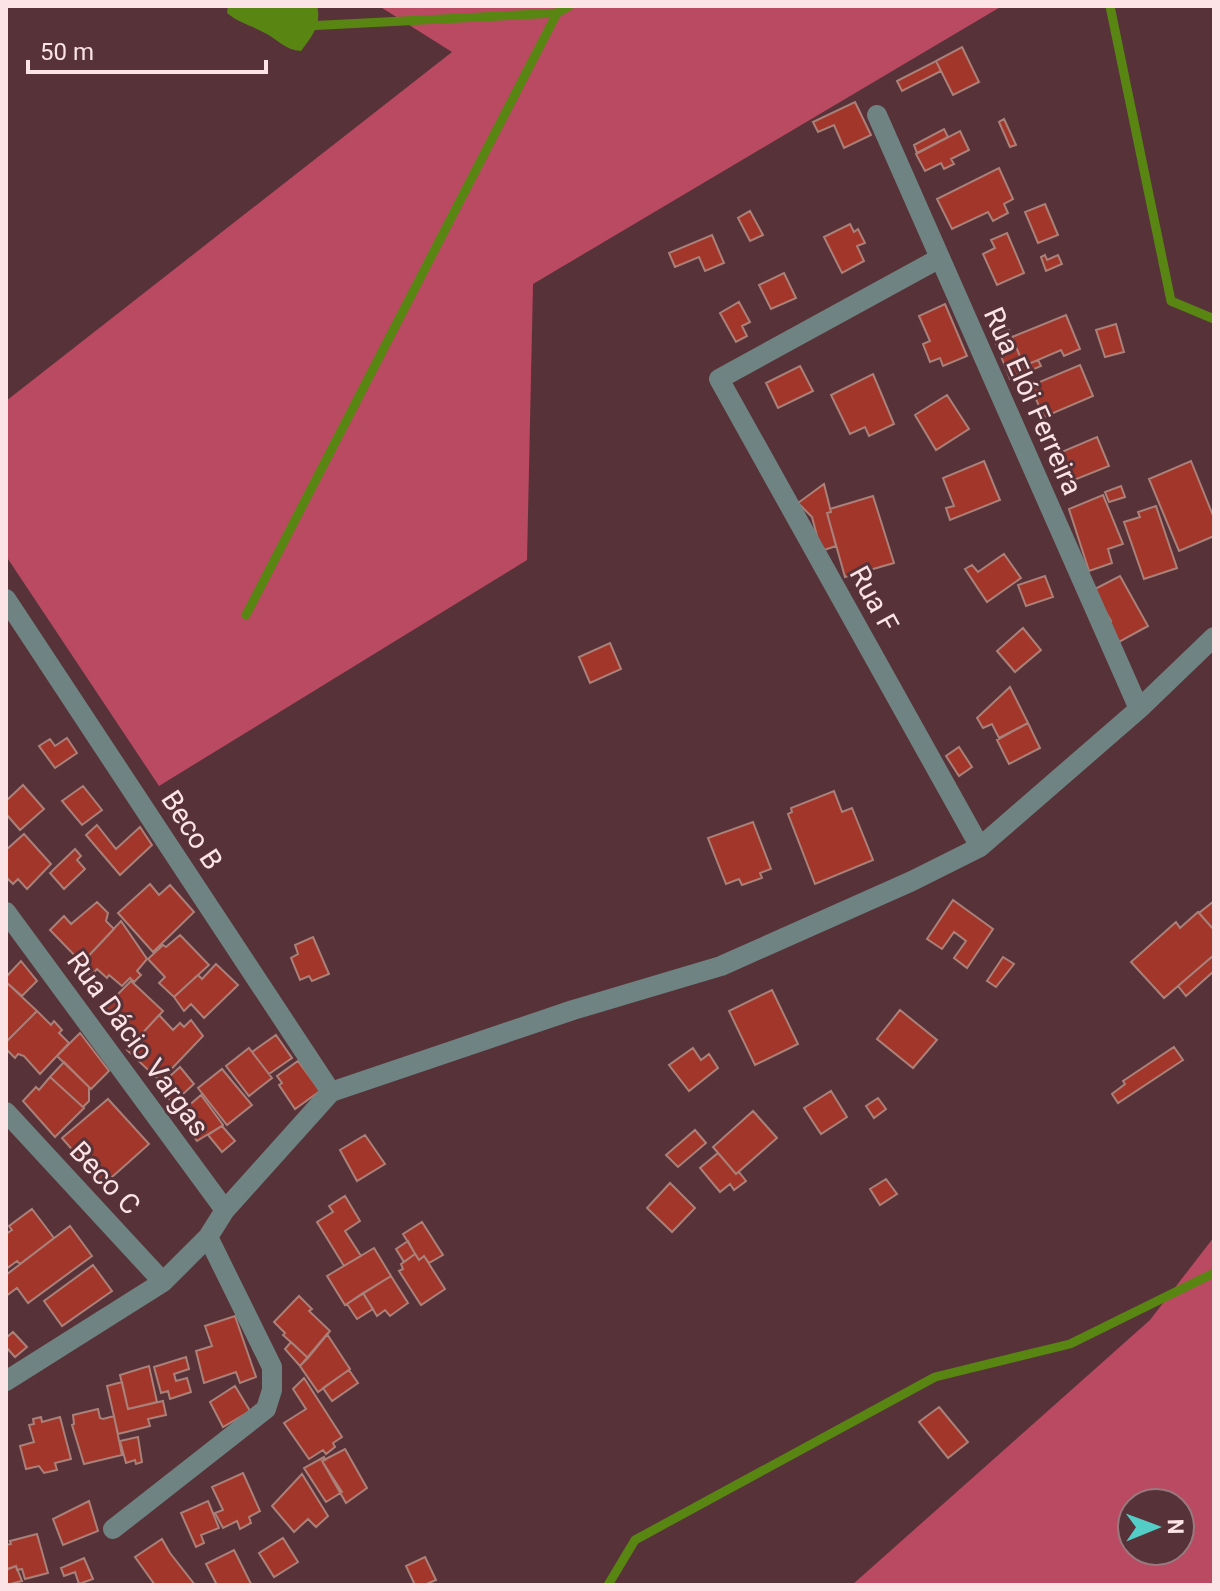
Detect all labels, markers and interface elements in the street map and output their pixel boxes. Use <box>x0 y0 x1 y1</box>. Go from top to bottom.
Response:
scale bar <box>28 24 266 74</box>
text: 50 m <box>40 38 94 66</box>
street label: Rua Elói Ferreira <box>977 302 1089 500</box>
street label: Rua F <box>843 560 905 638</box>
street label: Beco B <box>154 784 230 876</box>
street label: Rua Dácio Vargas <box>60 945 216 1143</box>
street label: Beco C <box>63 1135 147 1221</box>
north arrow <box>1116 1487 1196 1567</box>
text: N <box>1163 1519 1188 1535</box>

